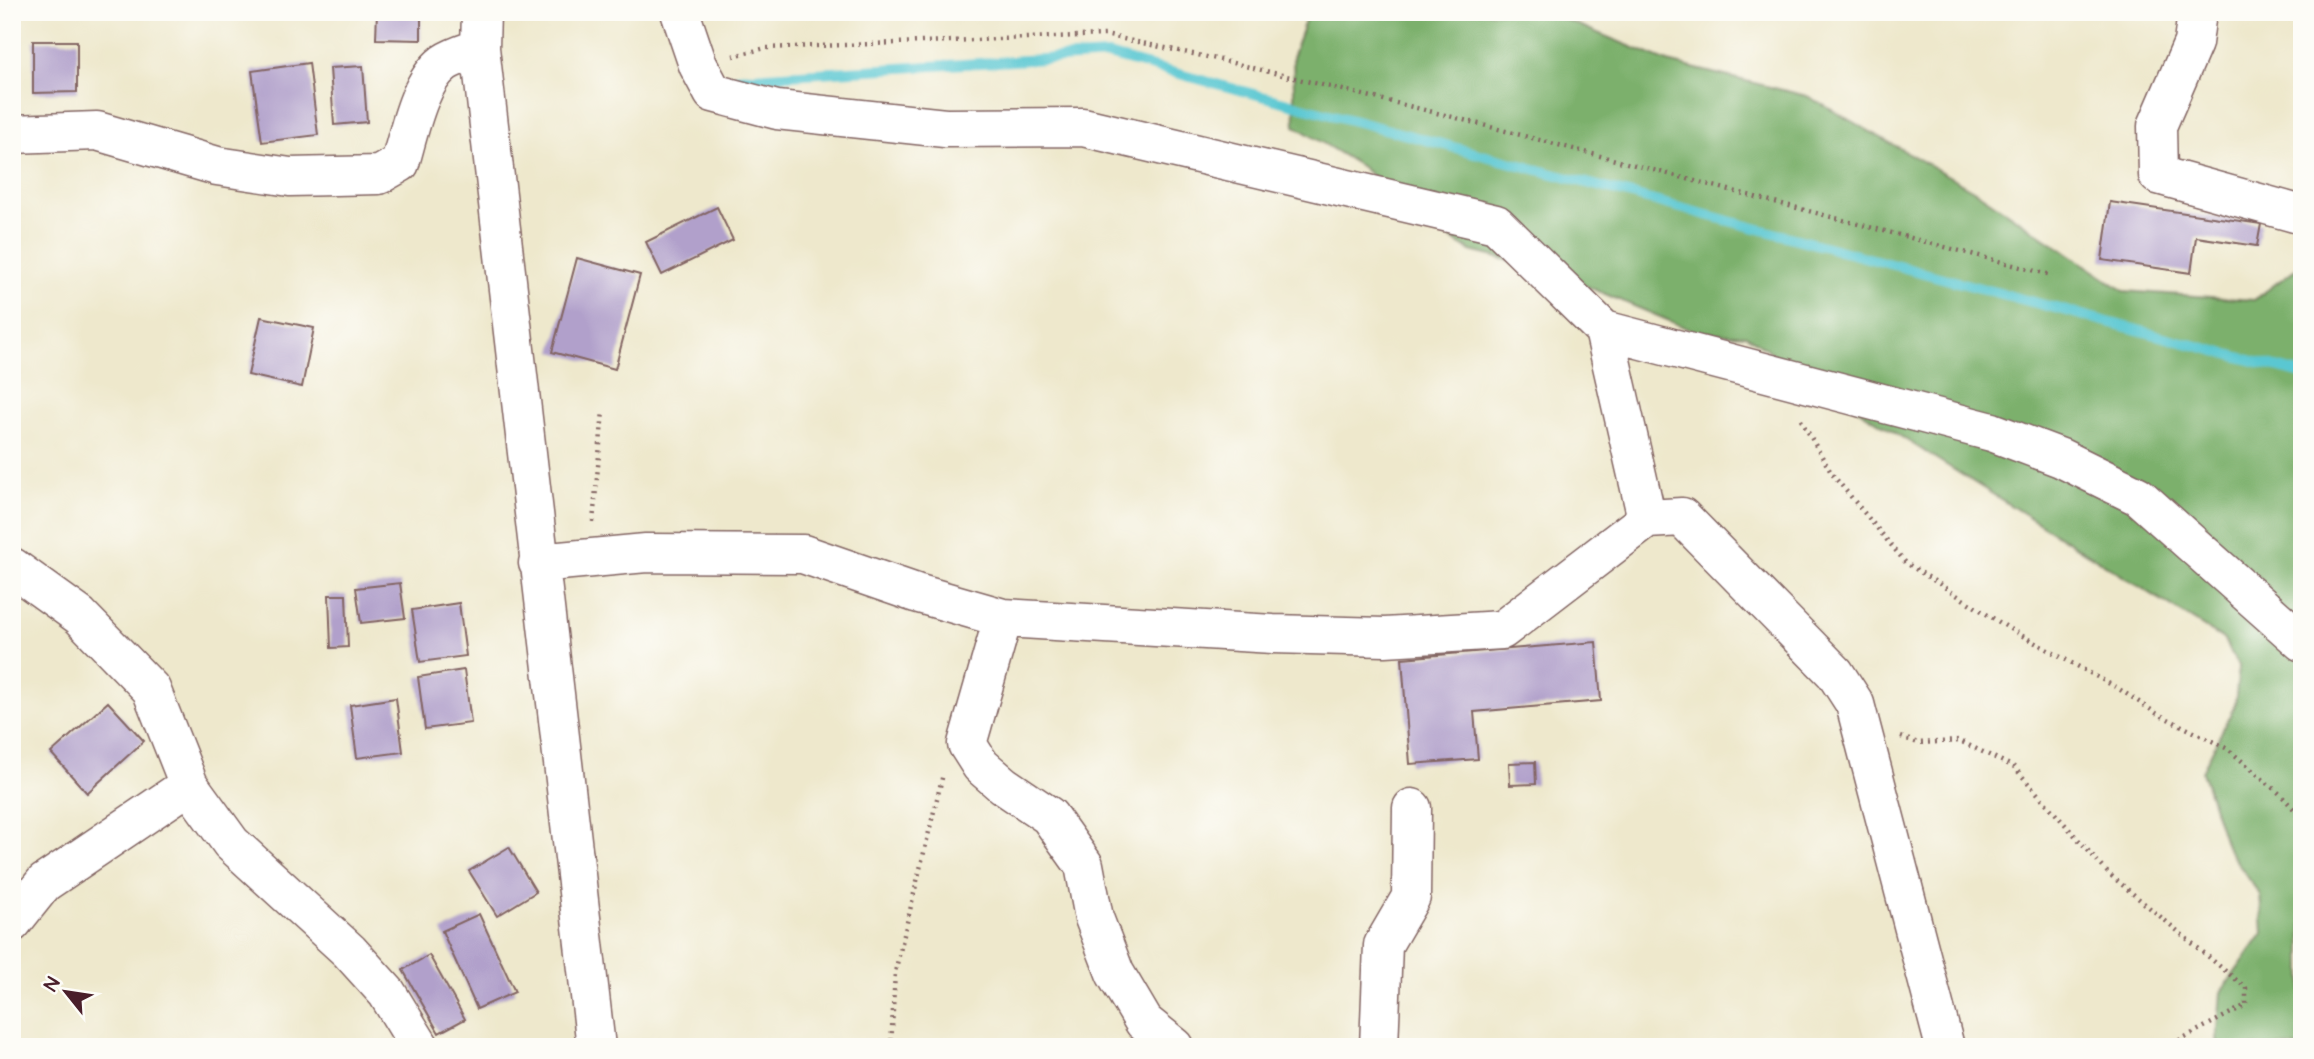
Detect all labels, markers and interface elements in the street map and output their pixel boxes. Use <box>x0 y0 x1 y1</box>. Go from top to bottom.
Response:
north arrow <box>32 958 102 1028</box>
text: N <box>38 972 67 996</box>

